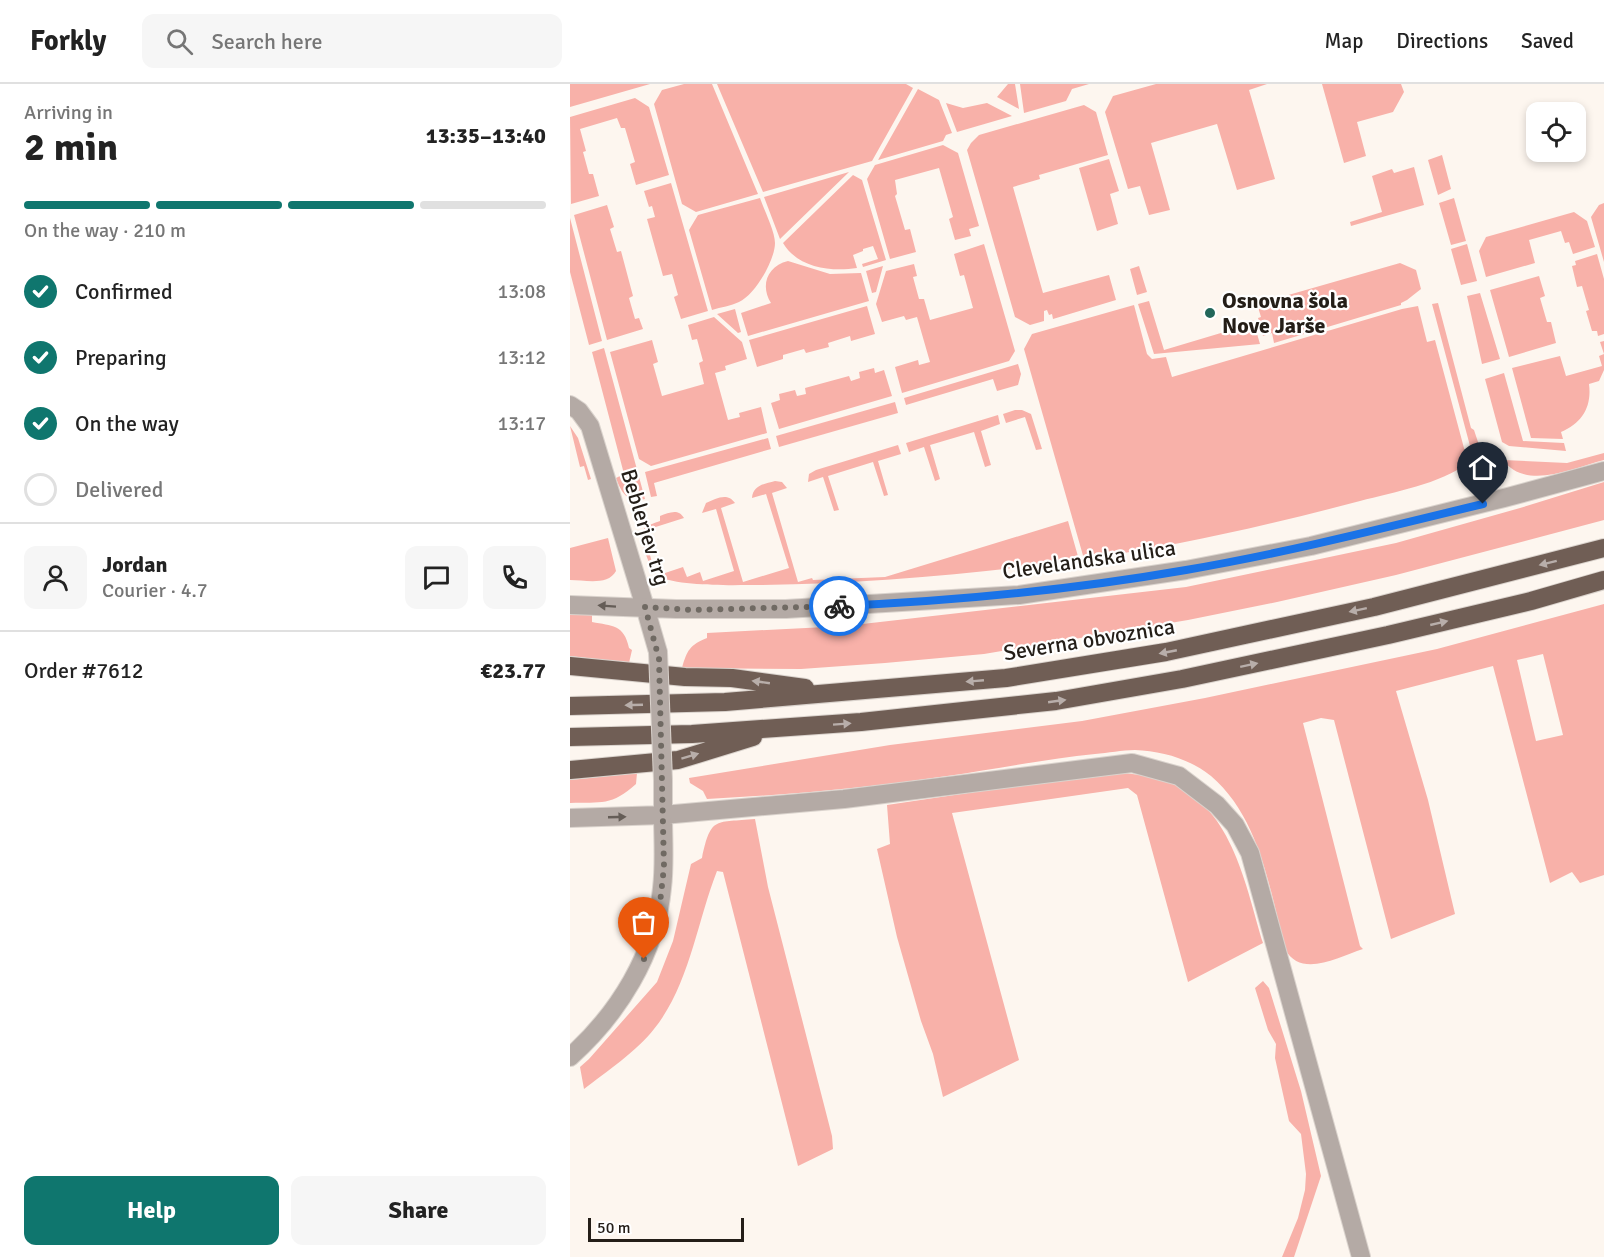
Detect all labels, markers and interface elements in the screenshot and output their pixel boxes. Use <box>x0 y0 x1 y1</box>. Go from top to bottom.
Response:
search box <box>142 14 562 68</box>
text: Forkly <box>30 24 106 58</box>
icon: search <box>163 25 196 58</box>
text: Search here <box>211 28 322 55</box>
text: Map <box>1325 28 1363 54</box>
text: Directions <box>1396 28 1488 54</box>
text: Saved <box>1521 28 1574 54</box>
text: Arriving in <box>24 100 113 125</box>
map controls <box>1526 102 1586 162</box>
button: locate <box>1526 102 1586 162</box>
text: 13:35–13:40 <box>426 122 546 149</box>
text: 2 min <box>24 123 118 171</box>
text: On the way · 210 m <box>24 218 186 243</box>
icon: check <box>24 275 57 308</box>
text: Confirmed <box>75 278 173 305</box>
text: 13:08 <box>497 279 546 304</box>
place label: Osnovna šola Nove Jarše <box>1222 287 1348 339</box>
marker: Osnovna šola Nove Jarše <box>1203 306 1217 320</box>
icon: check <box>24 341 57 374</box>
text: Preparing <box>75 344 167 371</box>
text: 13:12 <box>497 345 546 370</box>
icon: check <box>24 407 57 440</box>
text: On the way <box>75 410 179 437</box>
text: 13:17 <box>497 411 546 436</box>
pin <box>1457 442 1508 504</box>
icon: home <box>1466 451 1499 484</box>
street label: Beblerjev trg <box>615 466 676 589</box>
text: Delivered <box>75 476 163 503</box>
street label: Clevelandska ulica <box>1001 534 1178 585</box>
button: person <box>24 546 87 609</box>
button: chat <box>405 546 468 609</box>
button: phone <box>483 546 546 609</box>
text: Jordan <box>102 551 168 578</box>
one-way arrow <box>1538 559 1557 569</box>
courier <box>809 576 869 636</box>
text: Courier · 4.7 <box>102 578 208 603</box>
icon: bike <box>823 590 856 623</box>
one-way arrow <box>598 601 617 610</box>
one-way arrow <box>1349 606 1368 615</box>
street label: Severna obvoznica <box>1002 613 1177 666</box>
one-way arrow <box>1430 617 1448 627</box>
one-way arrow <box>1158 648 1177 657</box>
text: Order #7612 <box>24 657 144 684</box>
text: €23.77 <box>480 657 546 684</box>
one-way arrow <box>1239 660 1258 669</box>
one-way arrow <box>965 676 984 685</box>
one-way arrow <box>751 678 770 687</box>
one-way arrow <box>1048 696 1067 705</box>
one-way arrow <box>625 700 644 709</box>
one-way arrow <box>833 719 852 728</box>
one-way arrow <box>682 751 700 760</box>
one-way arrow <box>607 812 626 822</box>
pin <box>618 897 669 959</box>
icon: bag <box>627 906 660 939</box>
button: Help <box>24 1176 279 1245</box>
button: Share <box>291 1176 546 1245</box>
scale bar <box>588 1215 744 1242</box>
text: 50 m <box>597 1218 631 1238</box>

